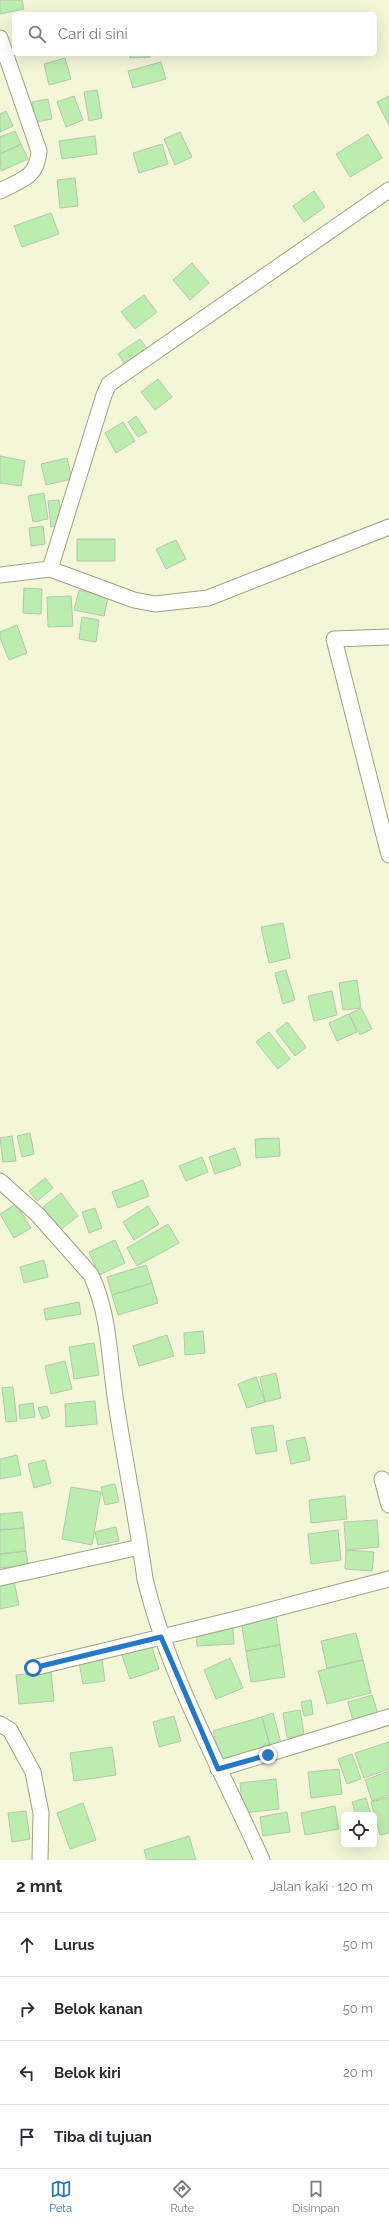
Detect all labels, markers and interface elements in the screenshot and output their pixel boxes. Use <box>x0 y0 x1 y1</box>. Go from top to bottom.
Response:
search box <box>12 12 377 56</box>
icon: search <box>26 23 48 45</box>
text: Cari di sini <box>58 25 128 43</box>
route start <box>24 1659 42 1677</box>
route end <box>259 1746 277 1764</box>
map controls <box>341 1812 377 1848</box>
button: locate <box>341 1812 377 1848</box>
text: 2 mnt <box>16 1876 62 1896</box>
text: Jalan kaki · 120 m <box>270 1879 373 1894</box>
icon: ahead <box>16 1934 38 1956</box>
text: Lurus <box>54 1936 95 1954</box>
text: 50 m <box>343 1937 373 1952</box>
icon: right <box>16 1998 38 2020</box>
text: Belok kanan <box>54 2000 143 2018</box>
text: 50 m <box>343 2001 373 2016</box>
icon: left <box>16 2062 38 2084</box>
text: Belok kiri <box>54 2064 121 2082</box>
text: 20 m <box>343 2065 373 2080</box>
icon: arrive <box>16 2126 38 2148</box>
text: Tiba di tujuan <box>54 2128 152 2146</box>
tab: Peta <box>49 2178 72 2215</box>
tab: Rute <box>170 2178 194 2215</box>
tab: Disimpan <box>292 2178 340 2215</box>

